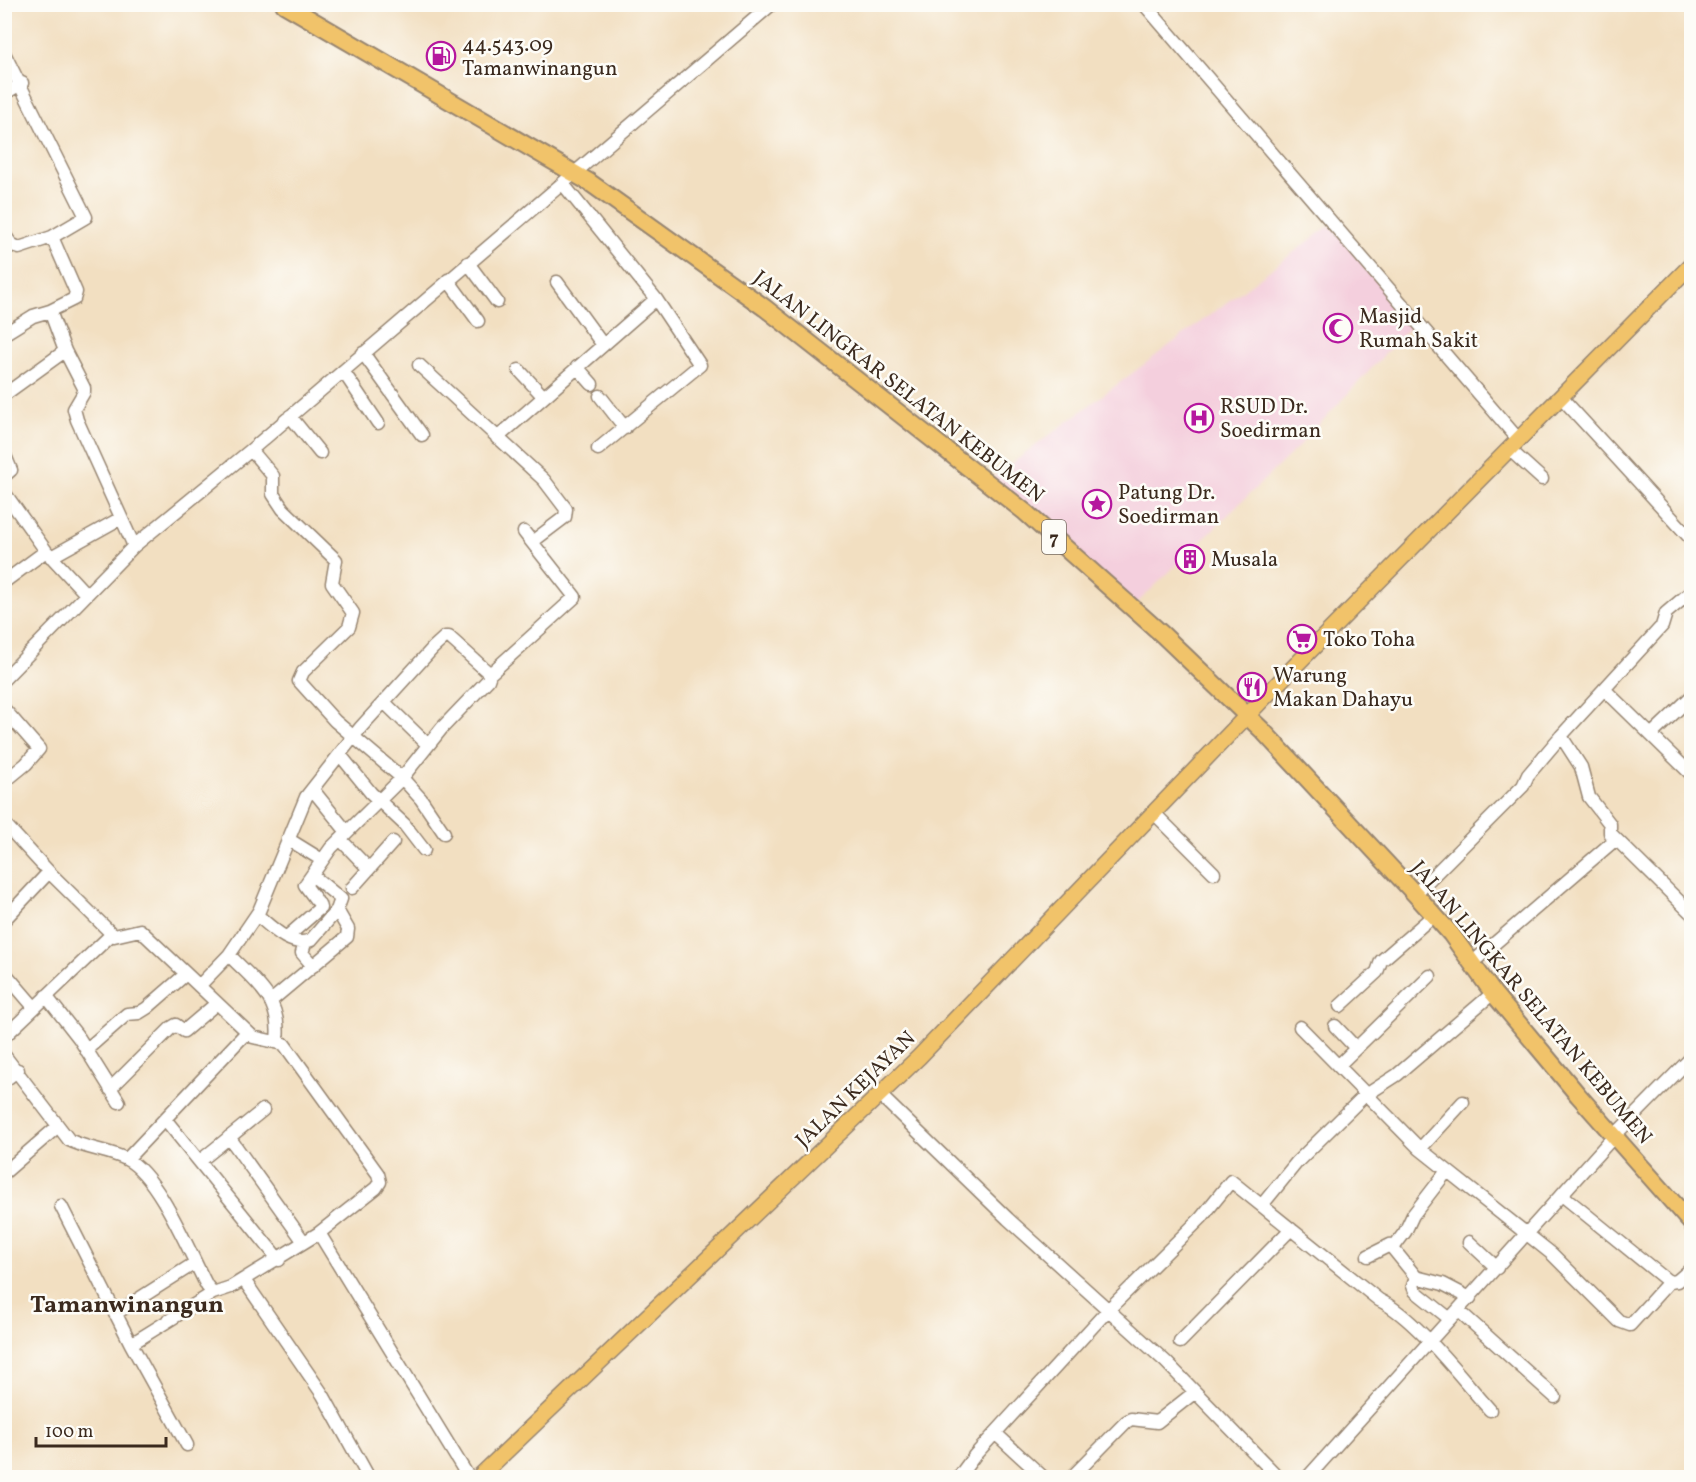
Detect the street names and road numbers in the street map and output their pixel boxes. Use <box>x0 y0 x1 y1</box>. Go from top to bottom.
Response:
street label: JALAN LINGKAR SELATAN KEBUMEN <box>746 264 1050 510</box>
road number: 7 <box>1042 520 1066 554</box>
street label: JALAN LINGKAR SELATAN KEBUMEN <box>1403 855 1658 1151</box>
street label: JALAN KEJAYAN <box>789 1025 923 1155</box>

